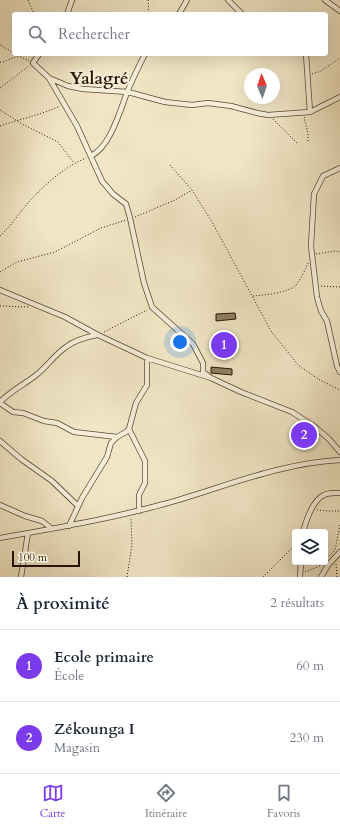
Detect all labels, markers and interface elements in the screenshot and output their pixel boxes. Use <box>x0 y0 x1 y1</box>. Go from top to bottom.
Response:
search box <box>12 12 328 56</box>
icon: search <box>26 23 48 45</box>
text: Rechercher <box>58 24 130 44</box>
district label: Yalagré <box>70 67 128 90</box>
north arrow <box>244 68 280 104</box>
pin: 1 <box>211 330 237 360</box>
your location <box>170 332 190 352</box>
pin: 2 <box>291 420 317 450</box>
map controls <box>292 529 328 565</box>
button: layers <box>292 529 328 565</box>
scale bar <box>12 549 80 568</box>
text: 100 m <box>18 550 47 565</box>
text: À proximité <box>16 592 110 615</box>
text: 2 résultats <box>270 594 324 612</box>
text: Ecole primaire <box>54 647 154 667</box>
text: 1 <box>26 657 32 675</box>
text: 60 m <box>296 657 324 675</box>
text: École <box>54 667 84 685</box>
text: Zékounga I <box>54 719 135 739</box>
text: 2 <box>26 729 32 747</box>
text: 230 m <box>290 729 324 747</box>
text: Magasin <box>54 739 100 757</box>
tab: Carte <box>40 782 65 821</box>
tab: Itinéraire <box>145 782 187 821</box>
tab: Favoris <box>267 782 300 821</box>

